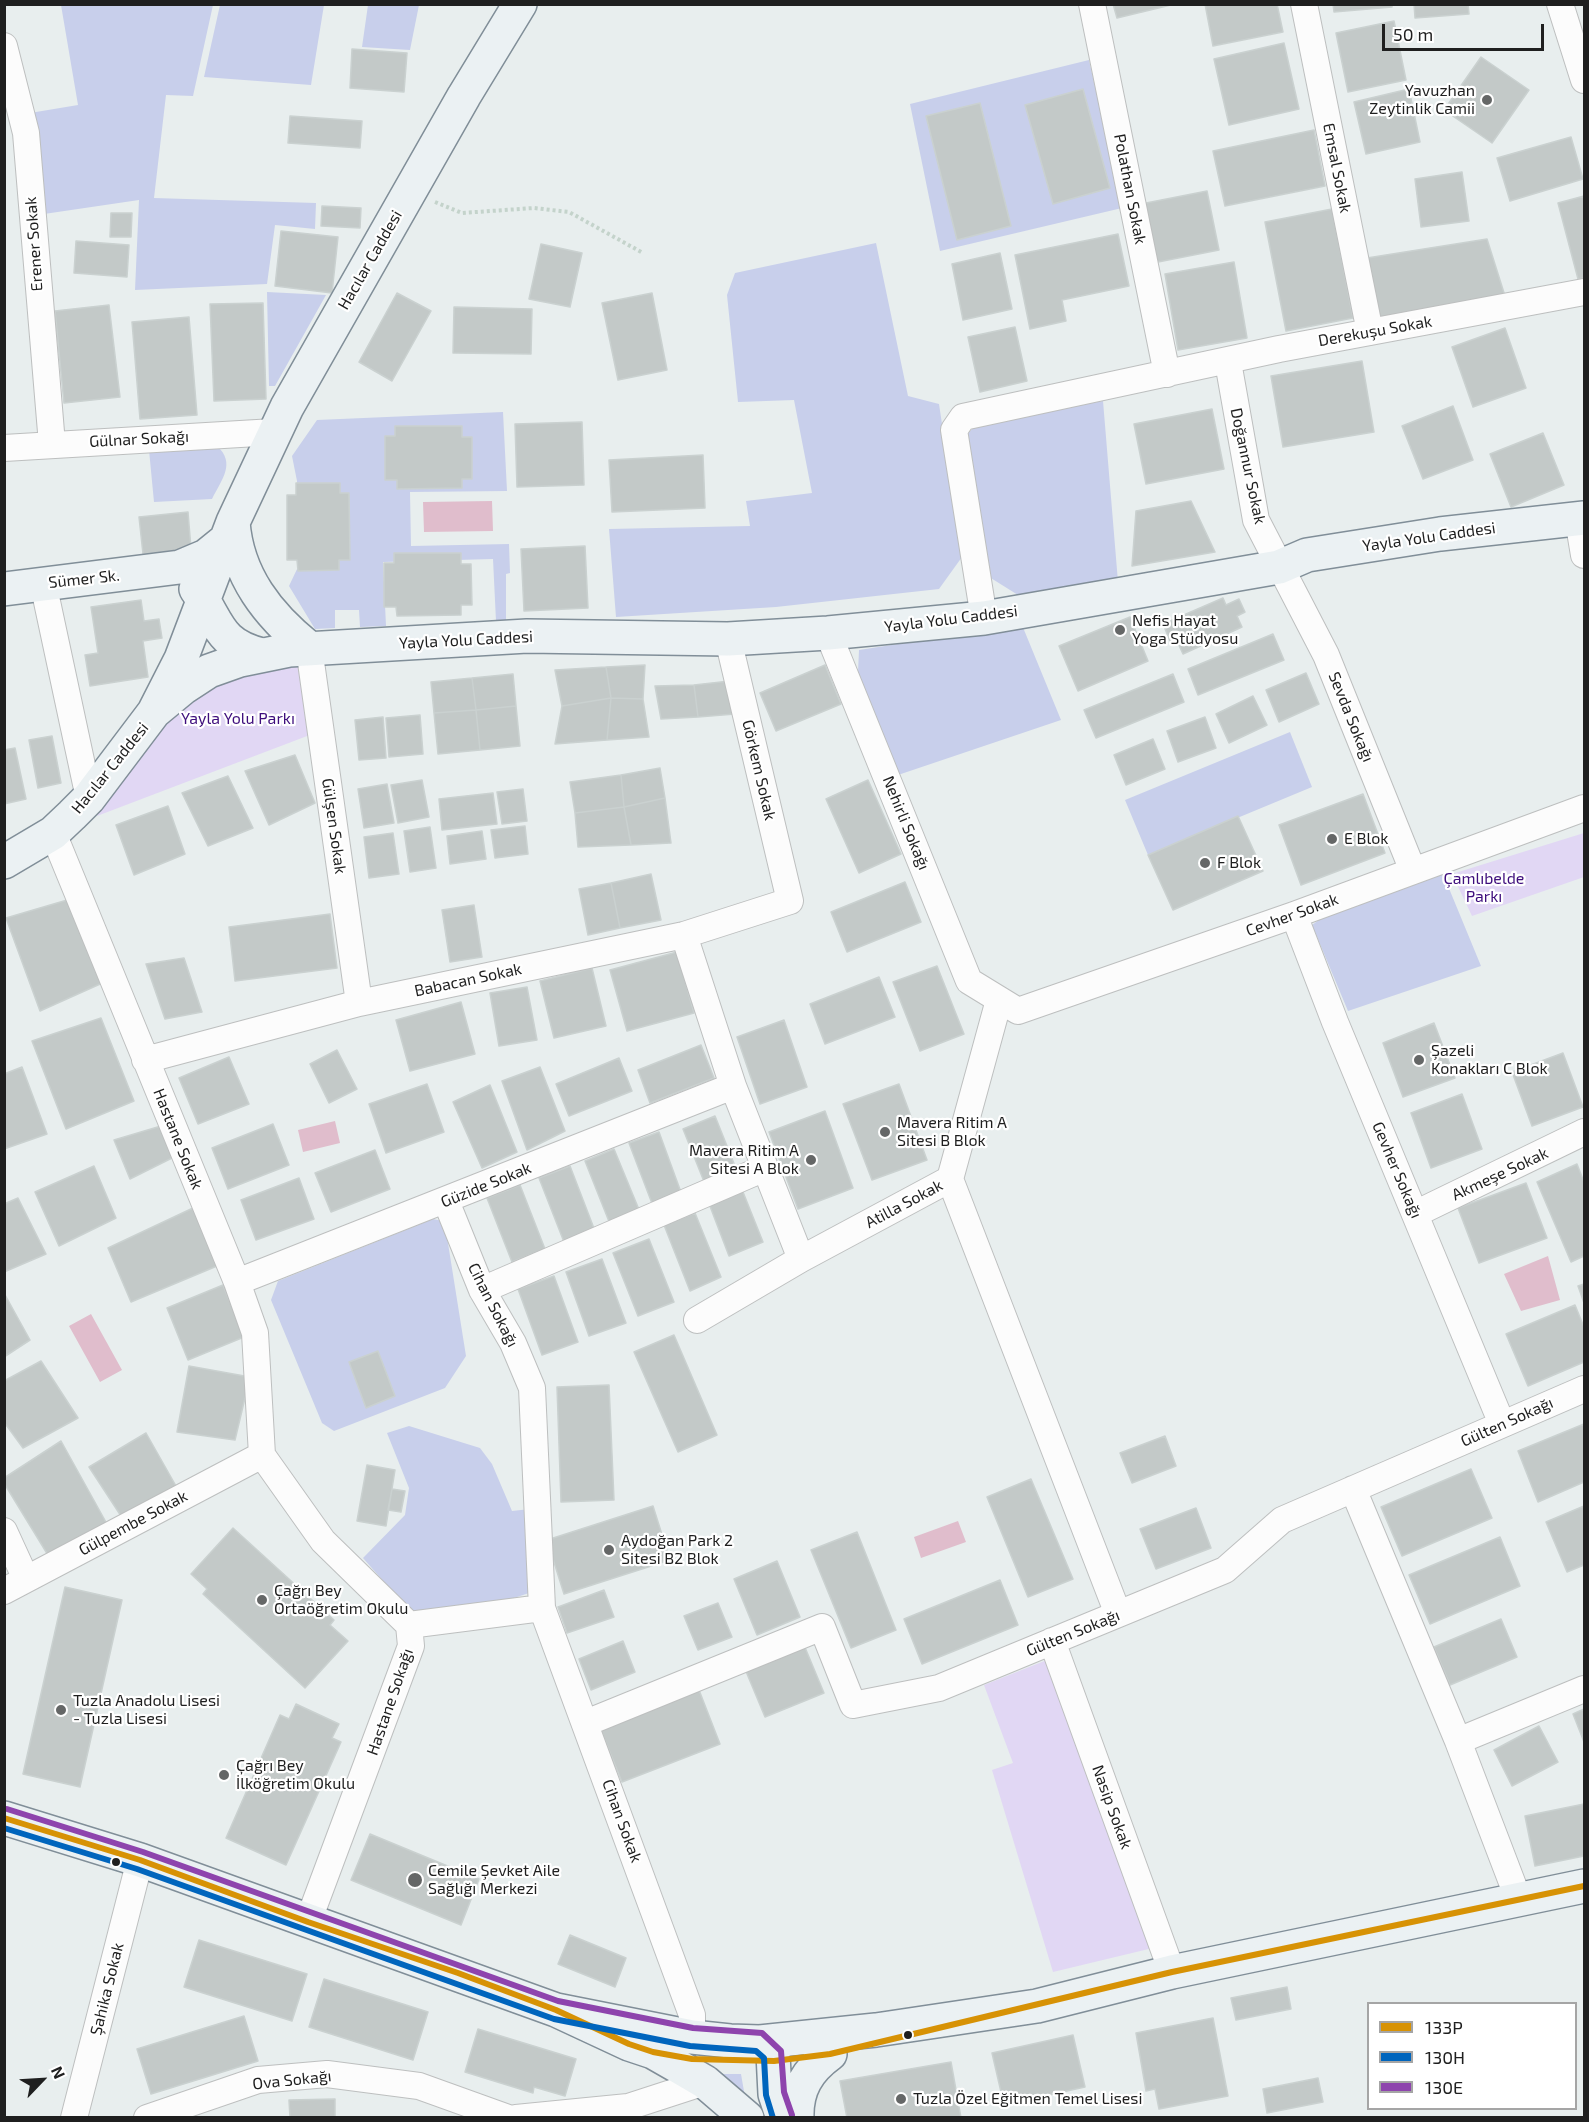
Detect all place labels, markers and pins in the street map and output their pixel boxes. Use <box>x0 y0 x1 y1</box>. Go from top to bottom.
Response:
place label: Yavuzhan Zeytinlik Camii <box>1369 81 1475 119</box>
marker: Yavuzhan Zeytinlik Camii <box>1480 93 1494 107</box>
place label: Nefis Hayat Yoga Stüdyosu <box>1132 611 1238 649</box>
marker: Nefis Hayat Yoga Stüdyosu <box>1113 623 1127 637</box>
place label: E Blok <box>1344 829 1388 849</box>
marker: E Blok <box>1325 832 1339 846</box>
place label: F Blok <box>1217 853 1261 873</box>
marker: F Blok <box>1198 856 1212 870</box>
place label: Şazeli Konakları C Blok <box>1431 1041 1548 1079</box>
marker: Şazeli Konakları C Blok <box>1412 1053 1426 1067</box>
place label: Mavera Ritim A Sitesi B Blok <box>897 1113 1007 1151</box>
marker: Mavera Ritim A Sitesi B Blok <box>878 1125 892 1139</box>
place label: Mavera Ritim A Sitesi A Blok <box>689 1141 799 1179</box>
marker: Mavera Ritim A Sitesi A Blok <box>804 1153 818 1167</box>
place label: Aydoğan Park 2 Sitesi B2 Blok <box>621 1531 733 1569</box>
marker: Aydoğan Park 2 Sitesi B2 Blok <box>602 1543 616 1557</box>
place label: Çağrı Bey Ortaöğretim Okulu <box>274 1581 408 1619</box>
marker: Çağrı Bey Ortaöğretim Okulu <box>255 1593 269 1607</box>
place label: Tuzla Anadolu Lisesi - Tuzla Lisesi <box>73 1691 220 1729</box>
marker: Tuzla Anadolu Lisesi - Tuzla Lisesi <box>54 1703 68 1717</box>
place label: Çağrı Bey İlköğretim Okulu <box>236 1756 355 1794</box>
marker: Çağrı Bey İlköğretim Okulu <box>217 1768 231 1782</box>
unlabelled marker <box>110 1856 122 1868</box>
place label: Cemile Şevket Aile Sağlığı Merkezi <box>428 1861 560 1899</box>
marker: Cemile Şevket Aile Sağlığı Merkezi <box>406 1871 424 1889</box>
unlabelled marker <box>902 2029 914 2041</box>
place label: Tuzla Özel Eğitmen Temel Lisesi <box>913 2089 1142 2109</box>
marker: Tuzla Özel Eğitmen Temel Lisesi <box>894 2092 908 2106</box>

